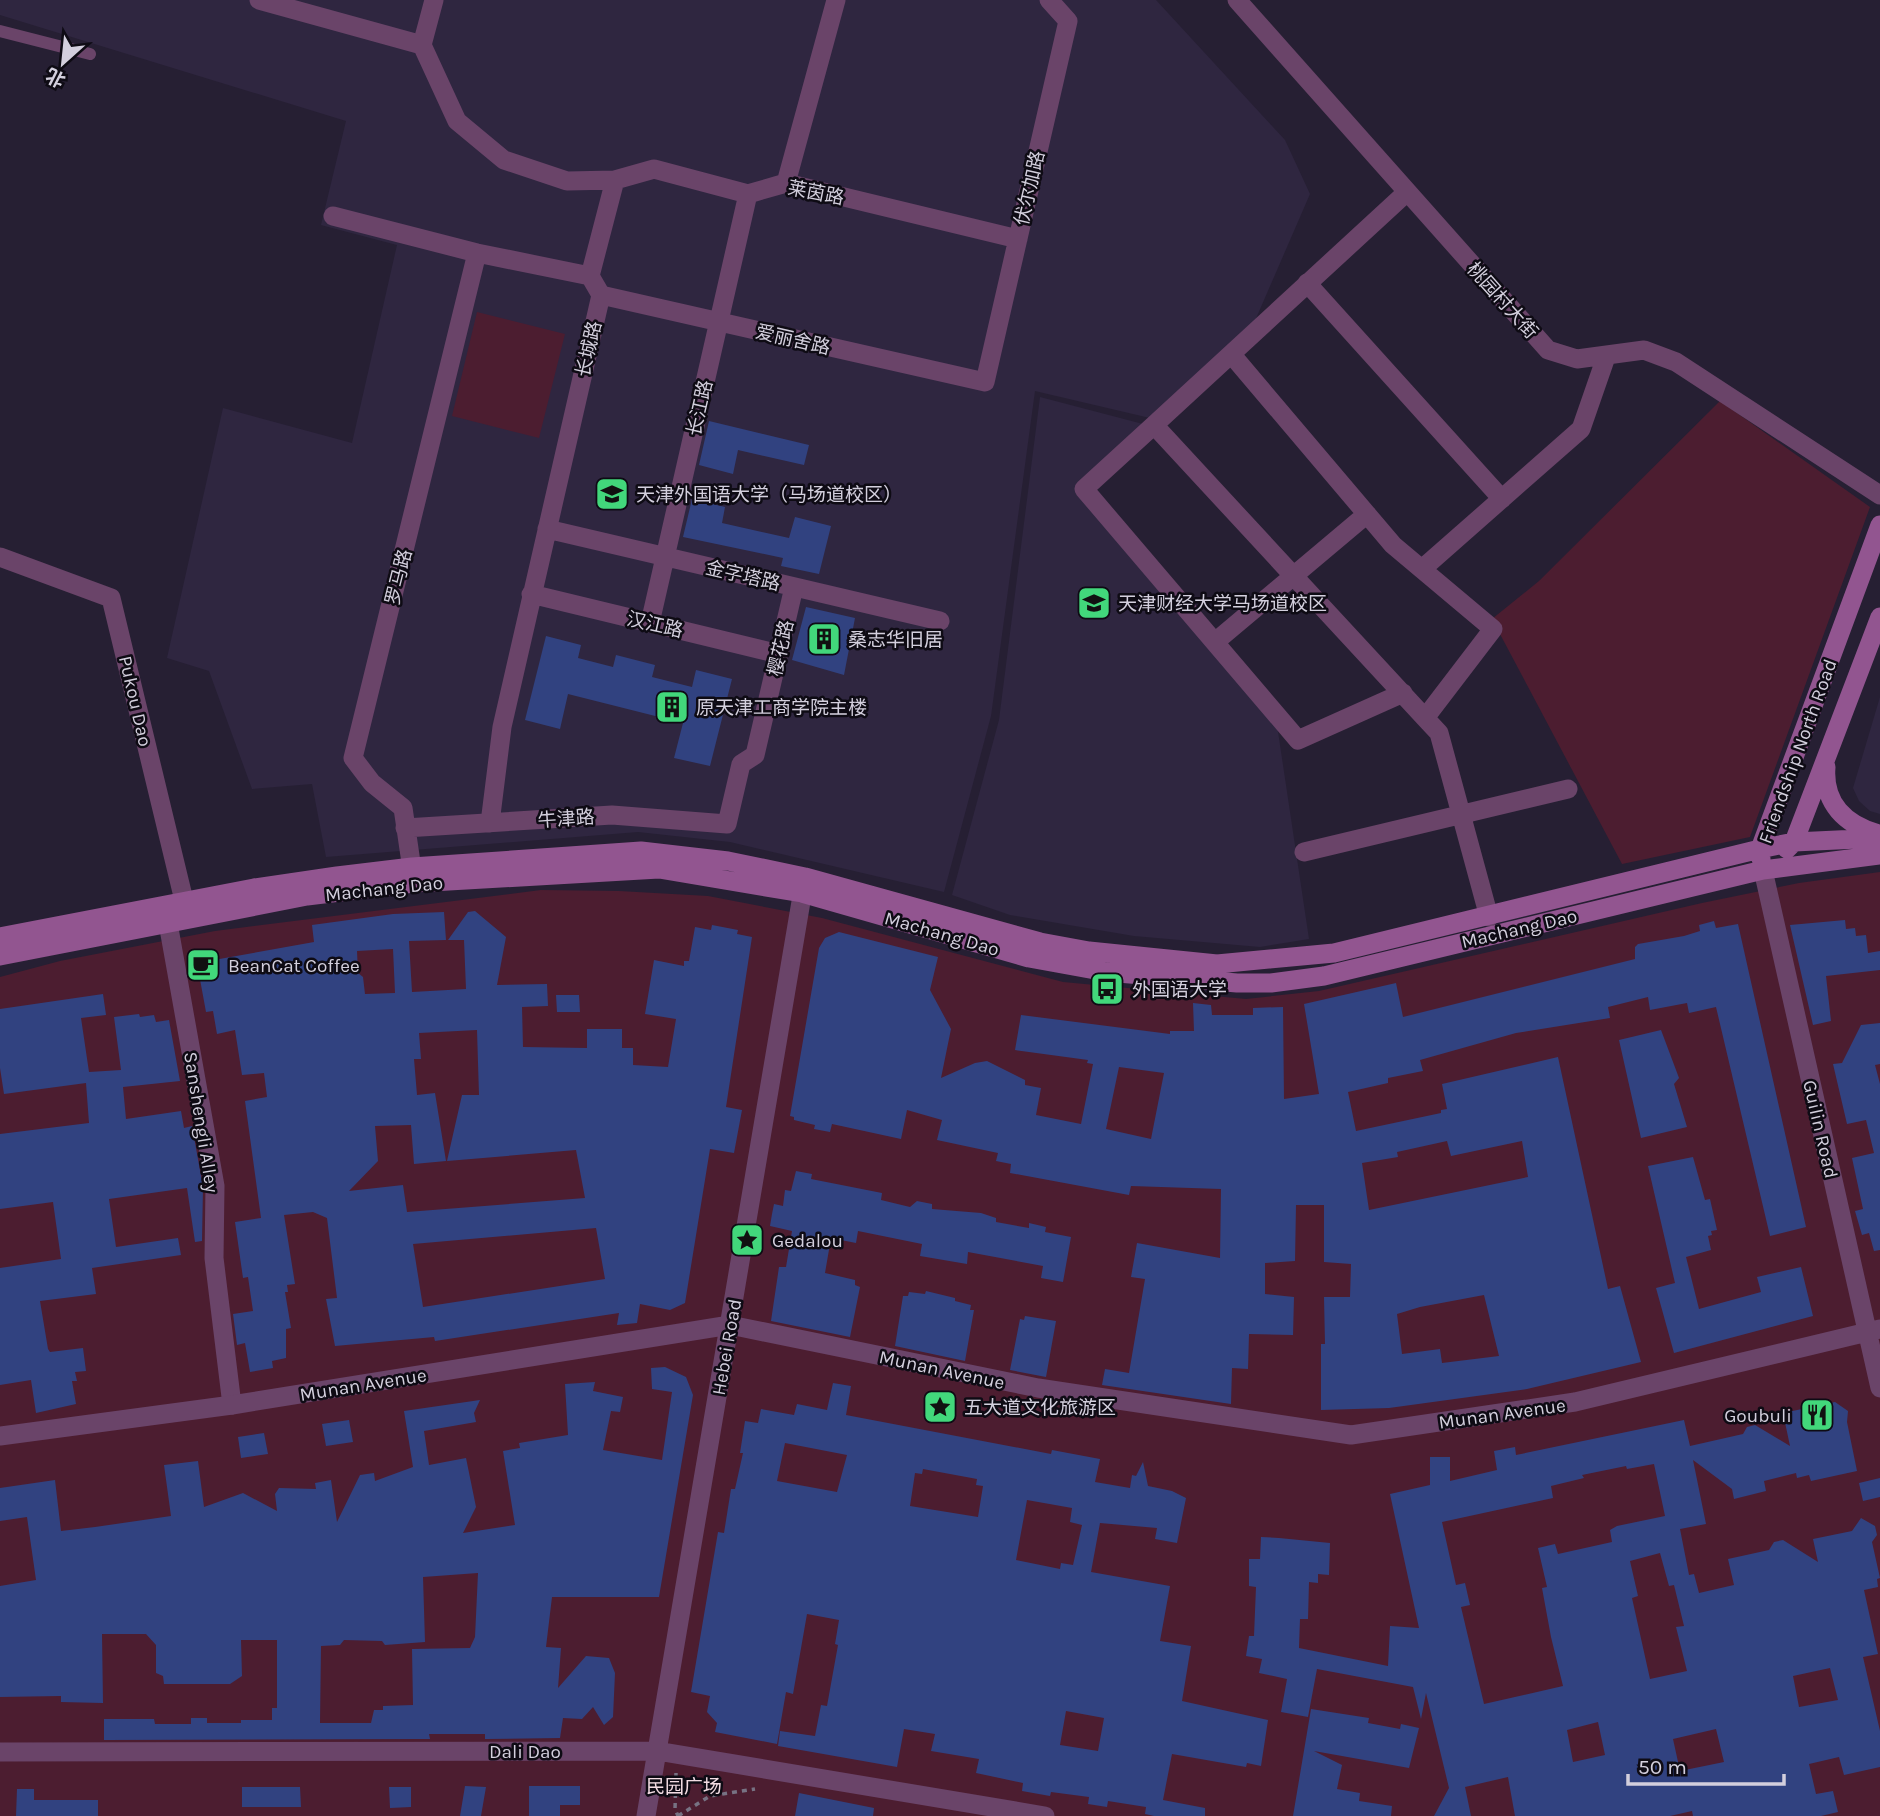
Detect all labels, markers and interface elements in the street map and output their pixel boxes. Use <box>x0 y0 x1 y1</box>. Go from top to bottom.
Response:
north arrow <box>28 28 98 98</box>
text: 北 <box>42 63 69 91</box>
street label: 伏尔加路 <box>1011 149 1049 228</box>
street label: 莱茵路 <box>786 177 846 209</box>
street label: 桃园村大街 <box>1462 258 1542 343</box>
street label: 长城路 <box>572 319 606 379</box>
street label: 爱丽舍路 <box>753 321 832 359</box>
street label: 长江路 <box>683 378 717 438</box>
school or university icon: 天津外国语大学（马场道校区） <box>593 475 631 513</box>
place label: 天津外国语大学（马场道校区） <box>636 484 902 506</box>
street label: 罗马路 <box>381 547 417 608</box>
street label: 金字塔路 <box>703 557 782 595</box>
school or university icon: 天津财经大学马场道校区 <box>1075 584 1113 622</box>
place label: 天津财经大学马场道校区 <box>1118 593 1327 615</box>
street label: 汉江路 <box>625 608 685 642</box>
street label: 樱花路 <box>764 618 798 678</box>
building icon: 桑志华旧居 <box>805 620 843 658</box>
place label: 桑志华旧居 <box>848 629 943 651</box>
street label: Pukou Dao <box>114 654 156 749</box>
street label: Friendship North Road <box>1754 656 1842 847</box>
building icon: 原天津工商学院主楼 <box>653 688 691 726</box>
place label: 原天津工商学院主楼 <box>696 697 867 719</box>
street label: 牛津路 <box>537 806 595 832</box>
street label: Machang Dao <box>324 872 444 906</box>
street label: Machang Dao <box>1459 905 1579 953</box>
street label: Machang Dao <box>882 907 1002 961</box>
cafe icon: BeanCat Coffee <box>184 946 222 984</box>
place label: BeanCat Coffee <box>228 955 360 977</box>
bus stop icon: 外国语大学 <box>1088 970 1126 1008</box>
place label: 外国语大学 <box>1132 979 1227 1001</box>
street label: Sanshengli Alley <box>179 1050 223 1194</box>
street label: Guilin Road <box>1798 1078 1842 1180</box>
place icon: Gedalou <box>728 1221 766 1259</box>
place label: Gedalou <box>772 1230 843 1252</box>
street label: Hebei Road <box>708 1297 746 1397</box>
street label: Munan Avenue <box>877 1346 1007 1394</box>
street label: Munan Avenue <box>298 1364 428 1406</box>
place icon: 五大道文化旅游区 <box>921 1388 959 1426</box>
street label: Munan Avenue <box>1437 1394 1567 1434</box>
restaurant icon: Goubuli <box>1798 1396 1836 1434</box>
place label: 五大道文化旅游区 <box>964 1397 1116 1419</box>
place label: Goubuli <box>1724 1405 1792 1427</box>
street label: Dali Dao <box>489 1741 561 1763</box>
scale bar <box>1628 1742 1784 1786</box>
text: 50 m <box>1638 1755 1687 1779</box>
park label: 民园广场 <box>646 1776 722 1798</box>

